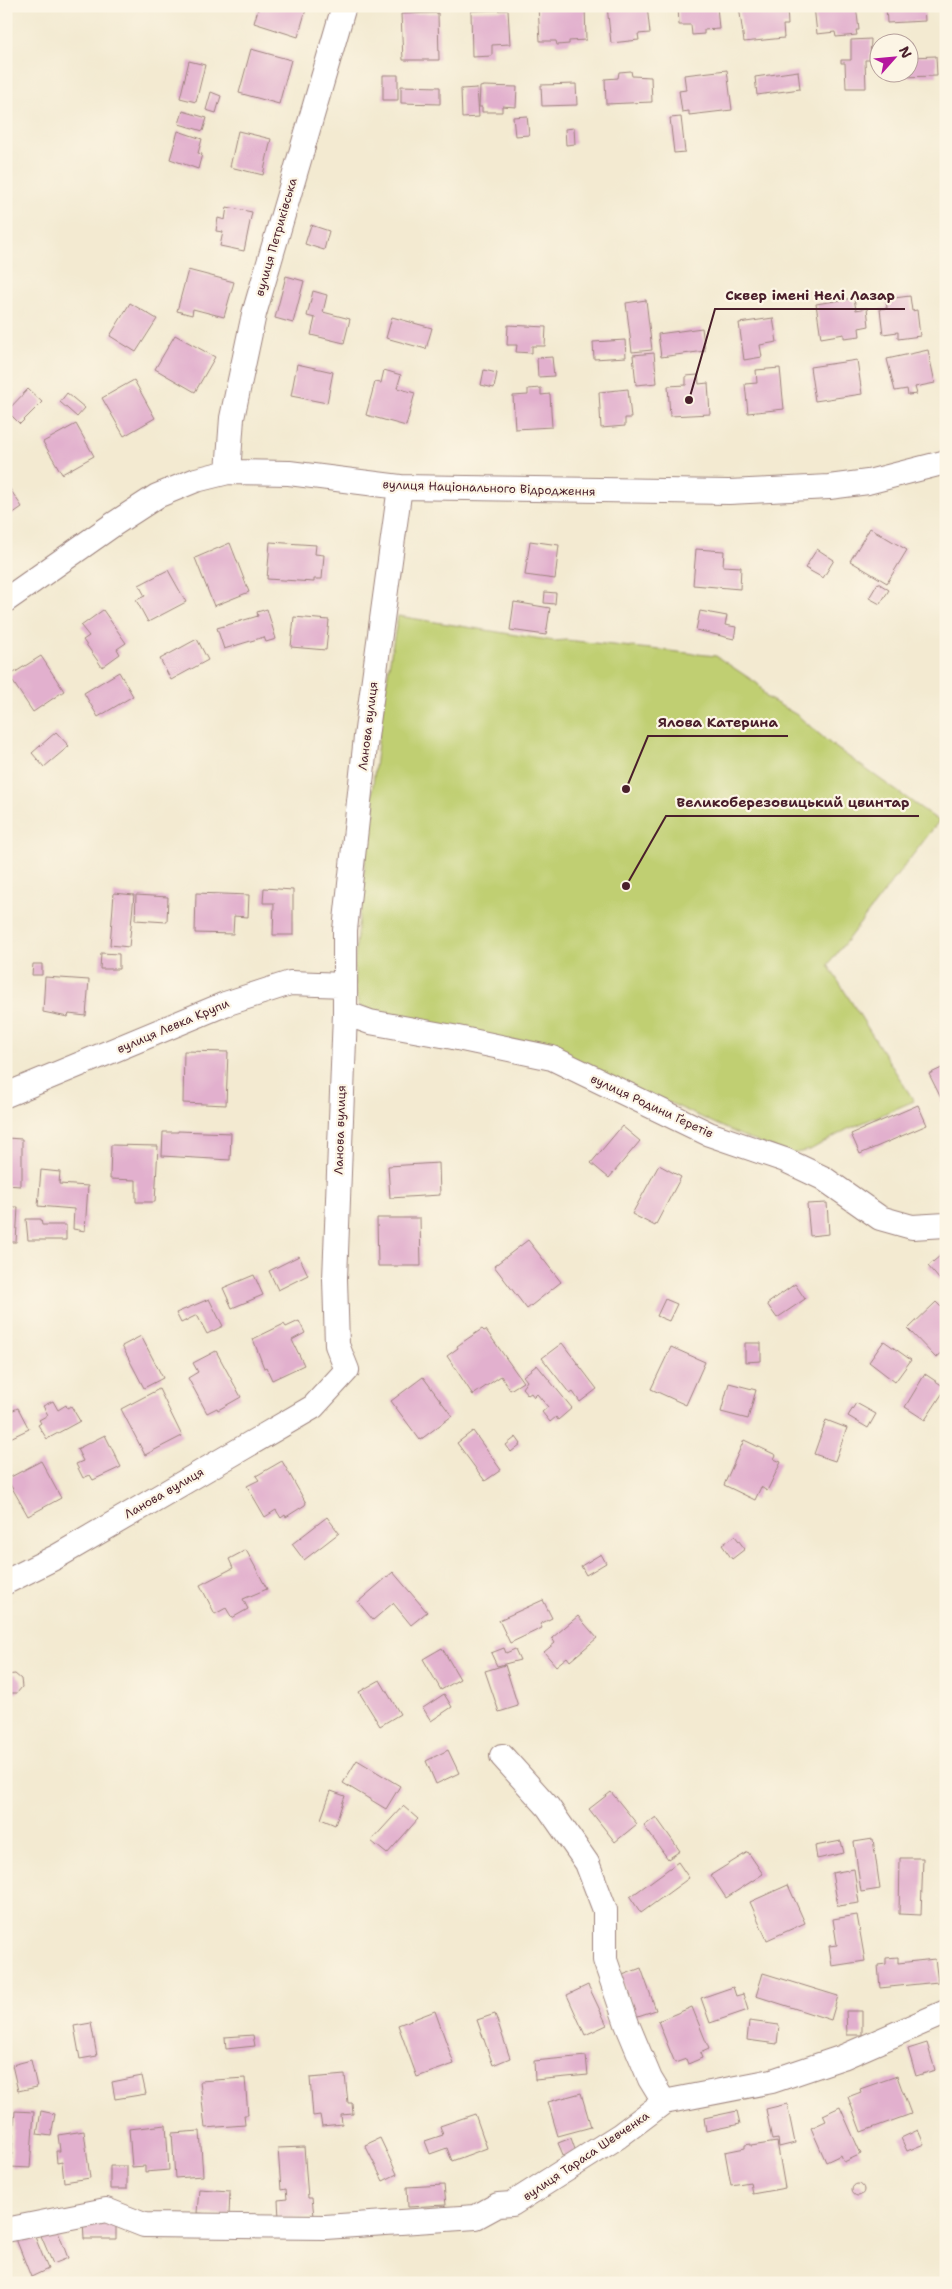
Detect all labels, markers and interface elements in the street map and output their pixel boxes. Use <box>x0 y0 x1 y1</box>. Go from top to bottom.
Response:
north arrow <box>870 32 920 82</box>
text: N <box>895 43 916 61</box>
street label: вулиця Петриківська <box>251 175 301 298</box>
callout: Сквер імені Нелі Лазар <box>715 280 905 309</box>
text: Сквер імені Нелі Лазар <box>725 286 895 304</box>
street label: вулиця Національного Відродження <box>382 476 596 500</box>
street label: Ланова вулиця <box>355 681 381 771</box>
callout: Ялова Катерина <box>648 707 788 736</box>
text: Ялова Катерина <box>658 713 778 731</box>
callout: Великоберезовицький цвинтар <box>666 787 919 816</box>
text: Великоберезовицький цвинтар <box>677 793 909 811</box>
street label: вулиця Левка Крупи <box>114 995 232 1057</box>
street label: вулиця Родини Ґеретів <box>588 1071 716 1141</box>
street label: Ланова вулиця <box>330 1085 350 1175</box>
street label: Ланова вулиця <box>121 1464 207 1522</box>
street label: вулиця Тараса Шевченка <box>520 2107 653 2204</box>

